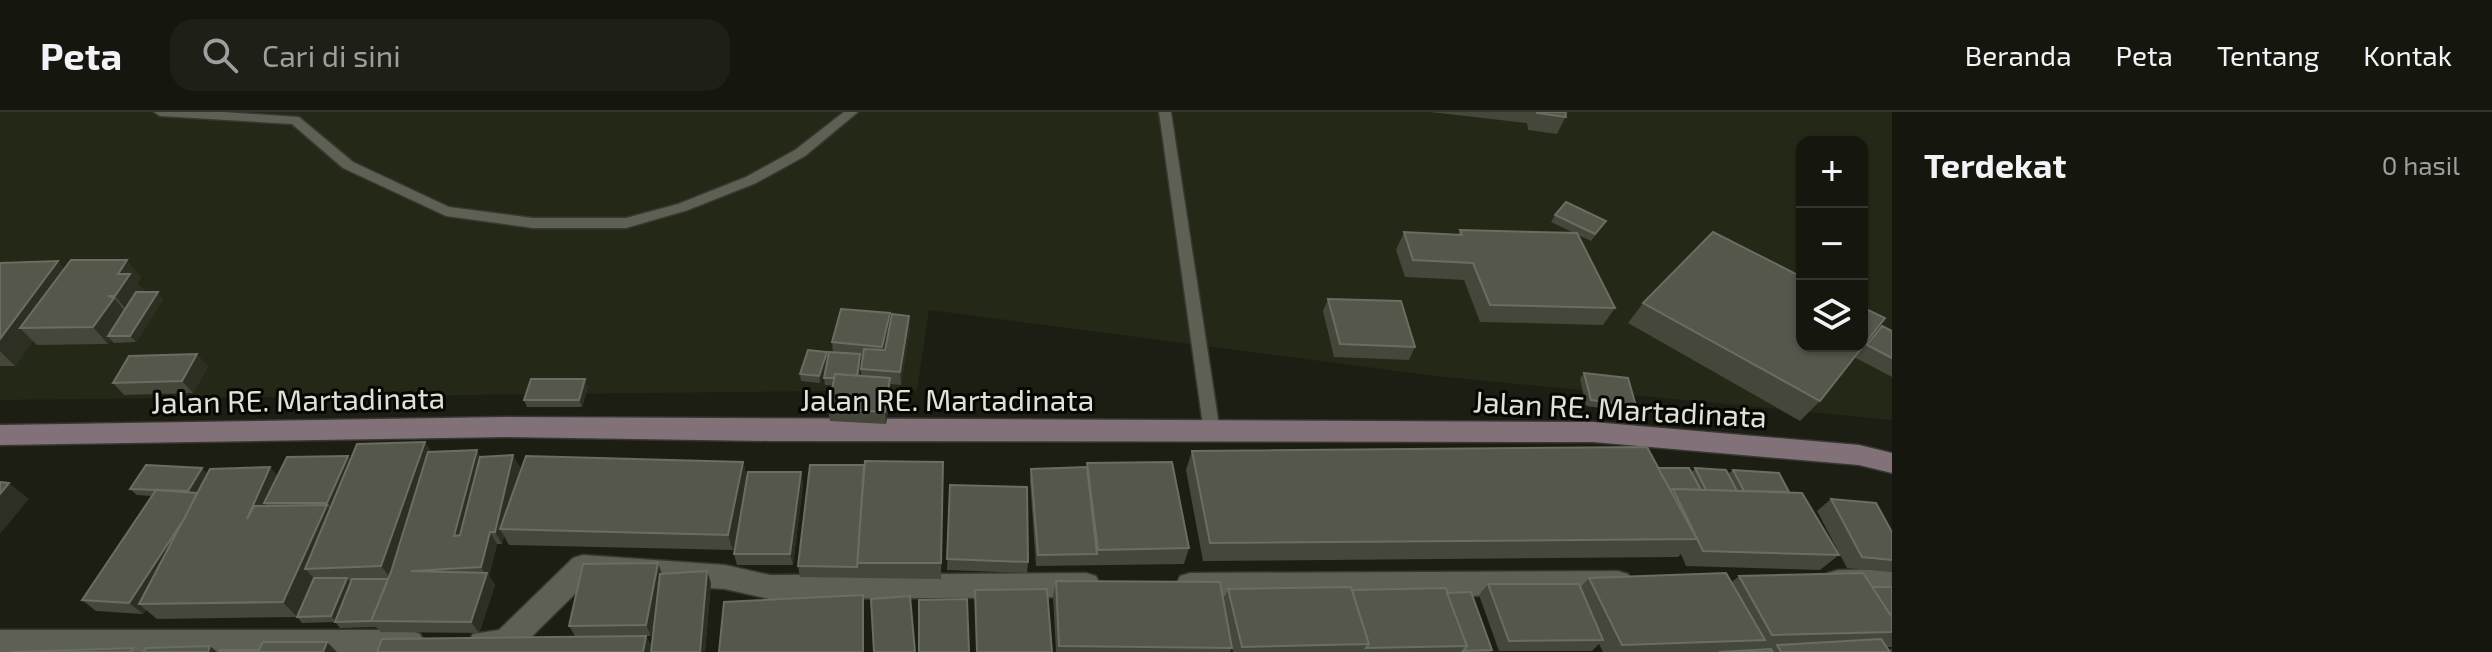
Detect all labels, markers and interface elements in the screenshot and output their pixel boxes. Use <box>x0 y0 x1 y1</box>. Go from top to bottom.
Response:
search box <box>170 19 730 91</box>
text: Peta <box>40 32 122 78</box>
icon: search <box>198 33 242 77</box>
text: Cari di sini <box>262 37 401 73</box>
text: Beranda <box>1965 38 2072 72</box>
text: Peta <box>2116 38 2173 72</box>
text: Tentang <box>2217 38 2319 72</box>
text: Kontak <box>2363 38 2452 72</box>
map controls <box>1796 136 1868 352</box>
button: + <box>1796 136 1868 208</box>
text: Terdekat <box>1924 144 2066 185</box>
text: 0 hasil <box>2382 149 2460 180</box>
button: − <box>1796 208 1868 280</box>
button: layers <box>1796 280 1868 352</box>
street label: Jalan RE. Martadinata <box>151 378 445 420</box>
street label: Jalan RE. Martadinata <box>800 381 1094 417</box>
street label: Jalan RE. Martadinata <box>1472 382 1768 434</box>

